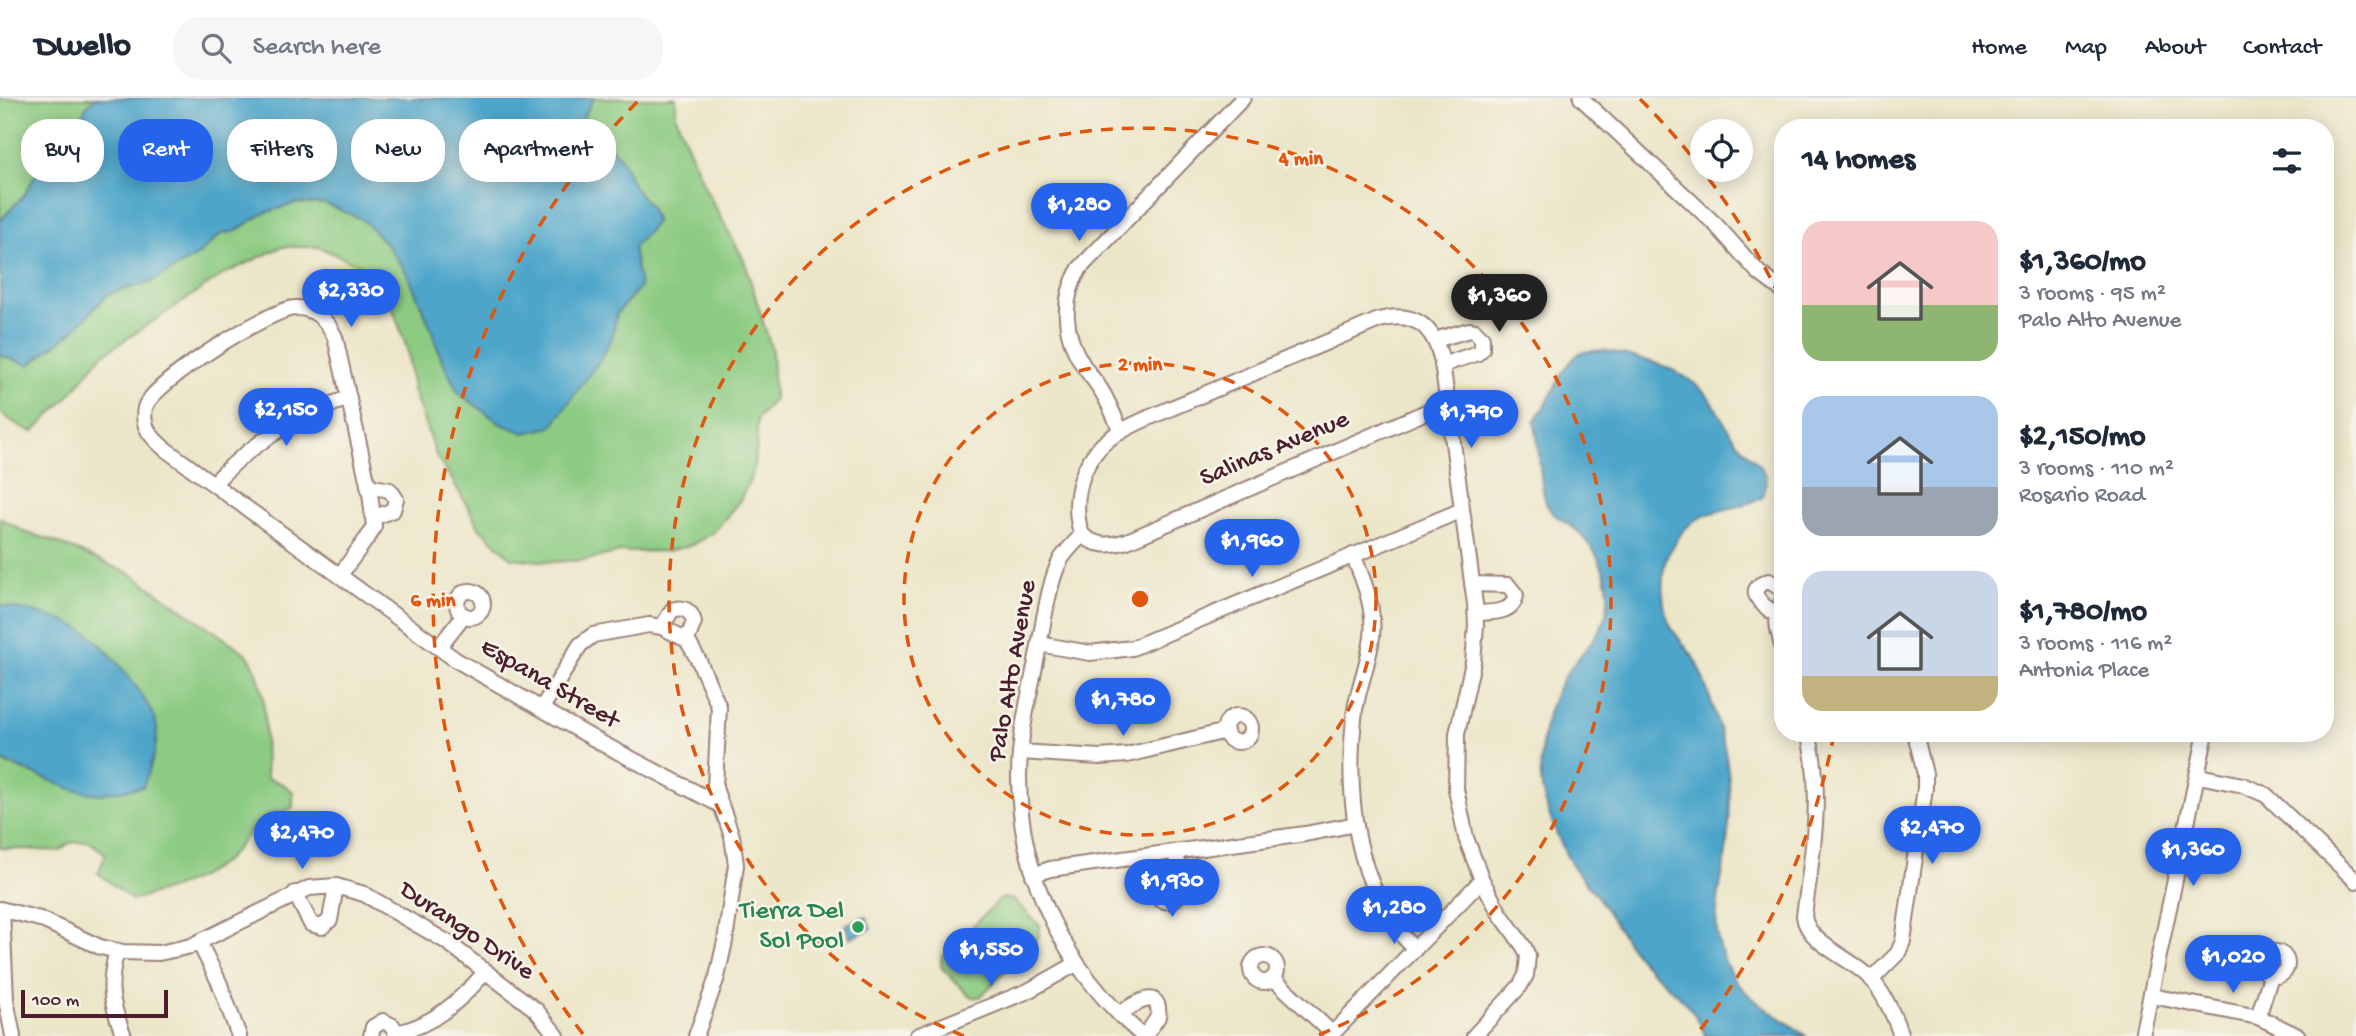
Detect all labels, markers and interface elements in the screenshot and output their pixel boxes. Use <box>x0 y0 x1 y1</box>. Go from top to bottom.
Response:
search box <box>173 17 663 80</box>
text: Dwello <box>35 29 131 67</box>
icon: search <box>197 29 235 67</box>
text: Search here <box>253 33 381 64</box>
text: Home <box>1971 34 2027 63</box>
text: Map <box>2065 34 2107 63</box>
text: About <box>2145 34 2205 63</box>
text: Contact <box>2243 34 2321 63</box>
chip: Buy <box>21 119 104 182</box>
chip: Rent <box>118 119 213 182</box>
chip: Filters <box>227 119 337 182</box>
chip: New <box>351 119 445 182</box>
chip: Apartment <box>459 119 616 182</box>
map controls <box>1690 119 1753 182</box>
button: locate <box>1690 119 1753 182</box>
icon: filters <box>2268 142 2306 180</box>
text: 14 homes <box>1802 144 1915 179</box>
text: 4 min <box>1278 148 1324 173</box>
pin: $1,280 <box>1022 184 1136 243</box>
text: $1,280 <box>1047 192 1111 219</box>
text: $1,360/mo <box>2019 246 2146 281</box>
icon: home <box>1858 249 1942 333</box>
pin: $2,330 <box>294 270 408 329</box>
pin: $1,360 <box>1442 274 1556 334</box>
text: $2,330 <box>318 278 384 305</box>
text: 3 rooms · 95 m² <box>2019 281 2166 308</box>
text: $1,360 <box>1467 283 1531 310</box>
text: Palo Alto Avenue <box>2019 308 2181 335</box>
text: 2 min <box>1118 354 1163 379</box>
pin: $2,150 <box>229 388 343 448</box>
pin: $1,790 <box>1414 390 1528 450</box>
text: $2,150 <box>254 397 318 424</box>
text: $1,790 <box>1439 399 1503 426</box>
street label: Salinas Avenue <box>1196 405 1355 495</box>
text: $2,150/mo <box>2019 421 2146 456</box>
icon: home <box>1858 424 1942 508</box>
text: 3 rooms · 110 m² <box>2019 456 2174 483</box>
text: Rosario Road <box>2019 483 2145 510</box>
pin: $1,960 <box>1195 519 1309 579</box>
text: $1,960 <box>1220 528 1284 555</box>
street label: Palo Alto Avenue <box>983 577 1045 765</box>
centre of rings <box>1128 587 1152 611</box>
text: 6 min <box>410 590 457 615</box>
text: $1,780/mo <box>2019 596 2147 631</box>
icon: home <box>1858 599 1942 683</box>
text: 3 rooms · 116 m² <box>2019 631 2172 658</box>
street label: Espana Street <box>474 633 626 738</box>
text: Antonia Place <box>2019 658 2149 685</box>
pin: $1,780 <box>1066 678 1180 738</box>
text: $1,780 <box>1091 687 1155 714</box>
pin: $2,470 <box>1875 806 1989 866</box>
pin: $2,470 <box>245 812 359 871</box>
text: $2,470 <box>1900 815 1964 842</box>
text: $2,470 <box>270 820 334 847</box>
pin: $1,360 <box>2136 828 2250 888</box>
text: $1,360 <box>2161 837 2225 864</box>
pin: $1,930 <box>1115 860 1229 919</box>
text: $1,930 <box>1140 868 1204 895</box>
street label: Durango Drive <box>391 874 540 989</box>
pin: $1,280 <box>1337 886 1451 946</box>
text: $1,280 <box>1362 895 1426 922</box>
place label: Tierra Del Sol Pool <box>738 897 844 958</box>
marker: Tierra Del Sol Pool <box>850 919 866 935</box>
pin: $1,550 <box>934 928 1048 988</box>
pin: $1,020 <box>2176 936 2290 995</box>
text: $1,550 <box>959 937 1023 964</box>
text: $1,020 <box>2201 944 2265 971</box>
scale bar <box>21 987 168 1019</box>
text: 100 m <box>32 990 79 1013</box>

